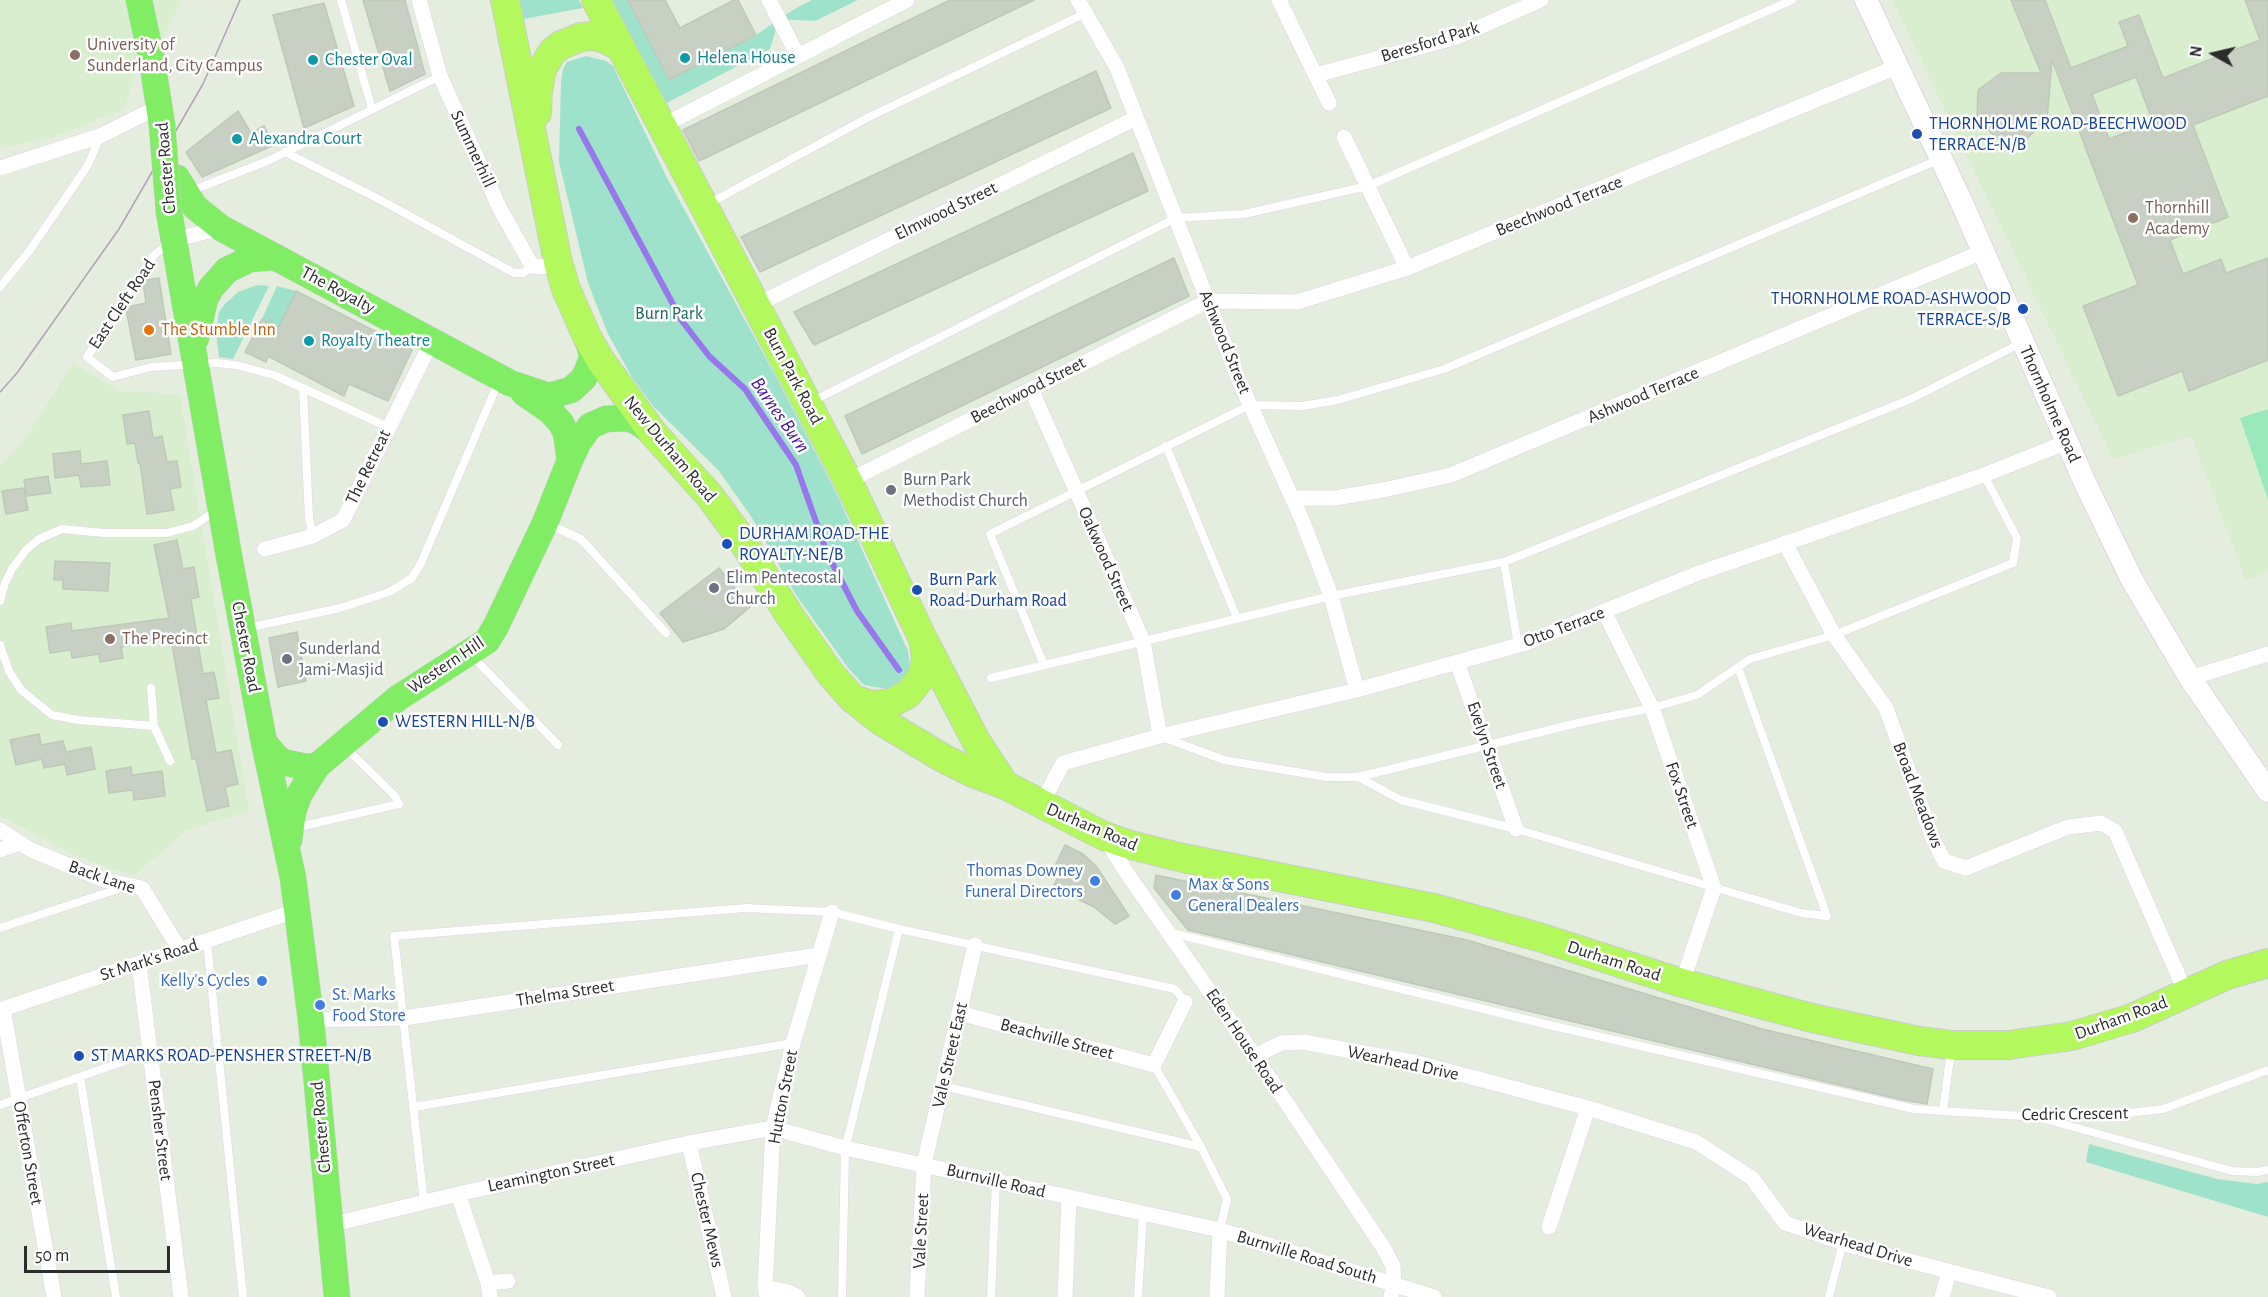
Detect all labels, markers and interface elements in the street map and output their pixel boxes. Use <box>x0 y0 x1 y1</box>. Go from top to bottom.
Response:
street label: Beresford Park <box>1378 17 1482 67</box>
north arrow <box>2184 24 2244 84</box>
place label: University of Sunderland, City Campus <box>87 34 263 76</box>
text: N <box>2187 45 2205 58</box>
place label: Helena House <box>697 47 795 69</box>
marker: University of Sunderland, City Campus <box>68 48 82 62</box>
place label: Chester Oval <box>325 49 413 71</box>
marker: Helena House <box>678 51 692 65</box>
marker: Chester Oval <box>306 53 320 67</box>
street label: Summerhill <box>446 107 500 191</box>
place label: THORNHOLME ROAD-BEECHWOOD TERRACE-N/B <box>1929 113 2187 156</box>
street label: Chester Road <box>151 121 181 215</box>
marker: THORNHOLME ROAD-BEECHWOOD TERRACE-N/B <box>1910 127 1924 141</box>
place label: Alexandra Court <box>249 128 362 150</box>
marker: Alexandra Court <box>230 132 244 146</box>
street label: Beechwood Terrace <box>1492 171 1626 241</box>
street label: Elmwood Street <box>891 177 1001 245</box>
place label: Thornhill Academy <box>2145 197 2209 240</box>
marker: Thornhill Academy <box>2126 211 2140 225</box>
street label: East Cleft Road <box>84 255 160 353</box>
street label: The Royalty <box>297 262 379 318</box>
street label: Ashwood Street <box>1194 287 1256 397</box>
place label: THORNHOLME ROAD-ASHWOOD TERRACE-S/B <box>1771 288 2011 330</box>
marker: THORNHOLME ROAD-ASHWOOD TERRACE-S/B <box>2016 302 2030 316</box>
park label: Burn Park <box>635 303 703 325</box>
place label: The Stumble Inn <box>161 319 276 341</box>
marker: The Stumble Inn <box>142 323 156 337</box>
street label: Burn Park Road <box>758 324 828 428</box>
place label: Royalty Theatre <box>321 330 430 352</box>
marker: Royalty Theatre <box>302 334 316 348</box>
street label: Thornholme Road <box>2015 342 2085 466</box>
street label: Beechwood Street <box>967 352 1089 428</box>
street label: Ashwood Terrace <box>1584 362 1702 428</box>
water label: Barnes Burn <box>745 372 815 458</box>
street label: New Durham Road <box>619 391 721 507</box>
street label: The Retreat <box>341 426 395 508</box>
place label: Burn Park Methodist Church <box>903 469 1028 512</box>
marker: Burn Park Methodist Church <box>884 483 898 497</box>
street label: Oakwood Street <box>1073 503 1139 615</box>
place label: DURHAM ROAD-THE ROYALTY-NE/B <box>739 523 889 566</box>
marker: DURHAM ROAD-THE ROYALTY-NE/B <box>720 537 734 551</box>
place label: Elim Pentecostal Church <box>726 567 842 610</box>
place label: Burn Park Road-Durham Road <box>929 569 1067 612</box>
marker: Elim Pentecostal Church <box>707 581 721 595</box>
marker: Burn Park Road-Durham Road <box>910 583 924 597</box>
street label: Chester Road <box>227 600 265 694</box>
street label: Otto Terrace <box>1520 602 1608 652</box>
place label: The Precinct <box>122 628 208 650</box>
marker: The Precinct <box>103 632 117 646</box>
street label: Western Hill <box>404 632 488 698</box>
place label: Sunderland Jami-Masjid <box>299 638 384 680</box>
marker: Sunderland Jami-Masjid <box>280 652 294 666</box>
street label: Evelyn Street <box>1462 699 1512 791</box>
place label: WESTERN HILL-N/B <box>395 711 535 733</box>
marker: WESTERN HILL-N/B <box>376 715 390 729</box>
street label: Broad Meadows <box>1888 739 1948 851</box>
street label: Fox Street <box>1661 759 1703 831</box>
street label: Durham Road <box>1043 798 1141 856</box>
street label: Back Lane <box>66 856 138 898</box>
place label: Thomas Downey Funeral Directors <box>964 860 1083 902</box>
marker: Thomas Downey Funeral Directors <box>1088 874 1102 888</box>
place label: Max & Sons General Dealers <box>1188 874 1299 916</box>
marker: Max & Sons General Dealers <box>1169 888 1183 902</box>
street label: St Mark's Road <box>97 934 201 986</box>
street label: Durham Road <box>1564 936 1664 986</box>
place label: Kelly's Cycles <box>160 970 250 992</box>
marker: Kelly's Cycles <box>255 974 269 988</box>
street label: Thelma Street <box>515 975 615 1011</box>
place label: St. Marks Food Store <box>332 984 406 1026</box>
street label: Eden House Road <box>1201 984 1287 1098</box>
street label: Durham Road <box>2072 991 2170 1045</box>
marker: St. Marks Food Store <box>313 998 327 1012</box>
street label: Vale Street East <box>927 1000 973 1110</box>
street label: Beachville Street <box>998 1013 1116 1065</box>
street label: Wearhead Drive <box>1345 1041 1461 1085</box>
place label: ST MARKS ROAD-PENSHER STREET-N/B <box>91 1045 372 1067</box>
street label: Hutton Street <box>763 1048 803 1146</box>
marker: ST MARKS ROAD-PENSHER STREET-N/B <box>72 1049 86 1063</box>
street label: Pensher Street <box>143 1078 177 1182</box>
street label: Chester Road <box>306 1080 336 1174</box>
street label: Offerton Street <box>8 1099 48 1207</box>
street label: Cedric Crescent <box>2021 1102 2129 1126</box>
street label: Leamington Street <box>486 1149 616 1197</box>
street label: Burnville Road <box>944 1159 1048 1203</box>
street label: Chester Mews <box>686 1170 728 1270</box>
street label: Vale Street <box>908 1193 934 1269</box>
street label: Wearhead Drive <box>1801 1218 1915 1272</box>
street label: Burnville Road South <box>1234 1225 1380 1289</box>
scale bar <box>27 1234 172 1272</box>
text: 50 m <box>35 1247 69 1265</box>

